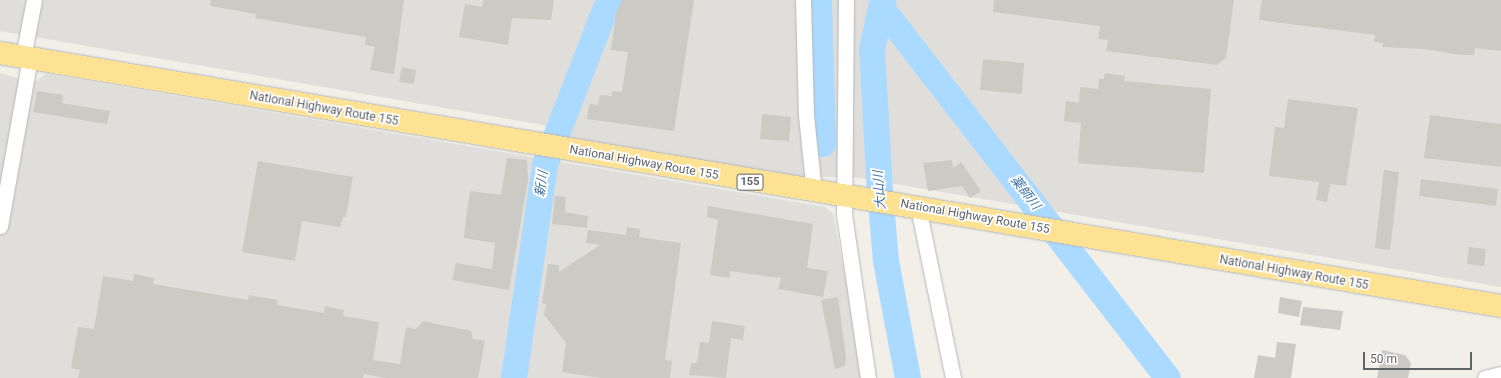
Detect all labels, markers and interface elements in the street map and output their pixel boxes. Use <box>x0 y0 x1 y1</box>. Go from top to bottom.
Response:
street label: National Highway Route 155 <box>248 89 400 129</box>
street label: National Highway Route 155 <box>568 143 720 183</box>
water label: 新川 <box>532 170 552 198</box>
water label: 大山川 <box>871 170 889 210</box>
road number: 155 <box>736 173 764 191</box>
water label: 薬師川 <box>1007 173 1043 213</box>
street label: National Highway Route 155 <box>899 197 1051 237</box>
street label: National Highway Route 155 <box>1218 253 1370 293</box>
scale bar <box>1365 344 1474 370</box>
text: 50 m <box>1370 352 1397 366</box>

